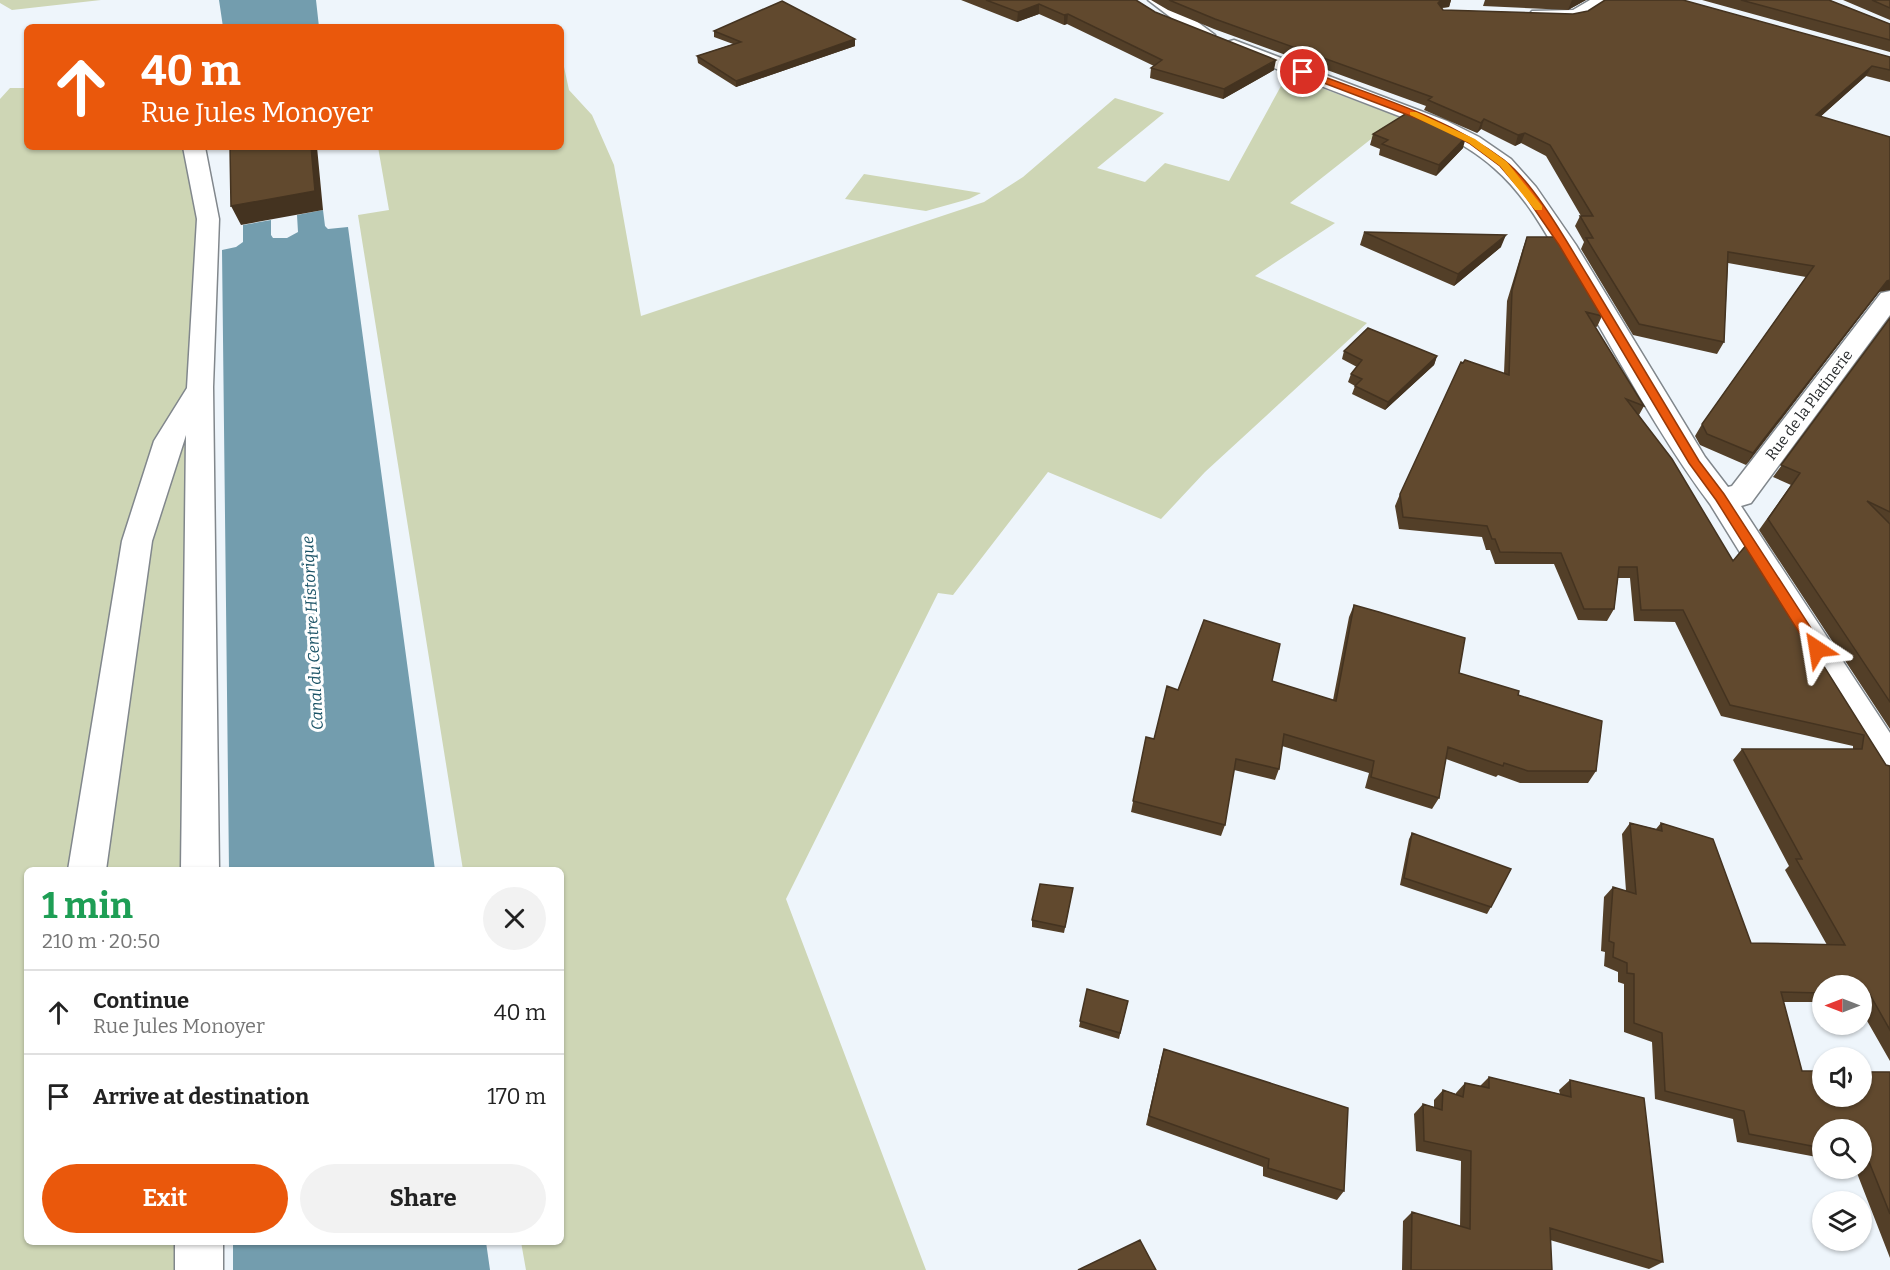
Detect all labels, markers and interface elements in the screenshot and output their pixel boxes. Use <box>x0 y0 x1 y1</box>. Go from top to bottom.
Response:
text: 40 m <box>141 46 241 96</box>
pin <box>1277 46 1328 97</box>
icon: ahead <box>42 48 120 126</box>
icon: arrive <box>1286 55 1319 88</box>
text: Rue Jules Monoyer <box>141 97 373 129</box>
street label: Rue de la Platinerie <box>1762 346 1856 464</box>
water label: Canal du Centre Historique <box>298 536 327 730</box>
position arrow <box>1785 617 1849 681</box>
text: 1 min <box>42 884 133 928</box>
button: close <box>483 887 546 950</box>
text: 210 m · 20:50 <box>42 929 161 953</box>
north arrow <box>1812 975 1872 1035</box>
map controls <box>1812 975 1872 1251</box>
text: Continue <box>93 987 189 1014</box>
icon: ahead <box>42 996 75 1029</box>
text: 40 m <box>494 999 546 1026</box>
text: Rue Jules Monoyer <box>93 1014 265 1038</box>
button: sound <box>1812 1047 1872 1107</box>
icon: arrive <box>42 1080 75 1113</box>
text: Arrive at destination <box>93 1083 309 1110</box>
text: 170 m <box>487 1083 546 1110</box>
button: search <box>1812 1119 1872 1179</box>
button: Exit <box>42 1164 288 1233</box>
button: Share <box>300 1164 546 1233</box>
button: layers <box>1812 1191 1872 1251</box>

